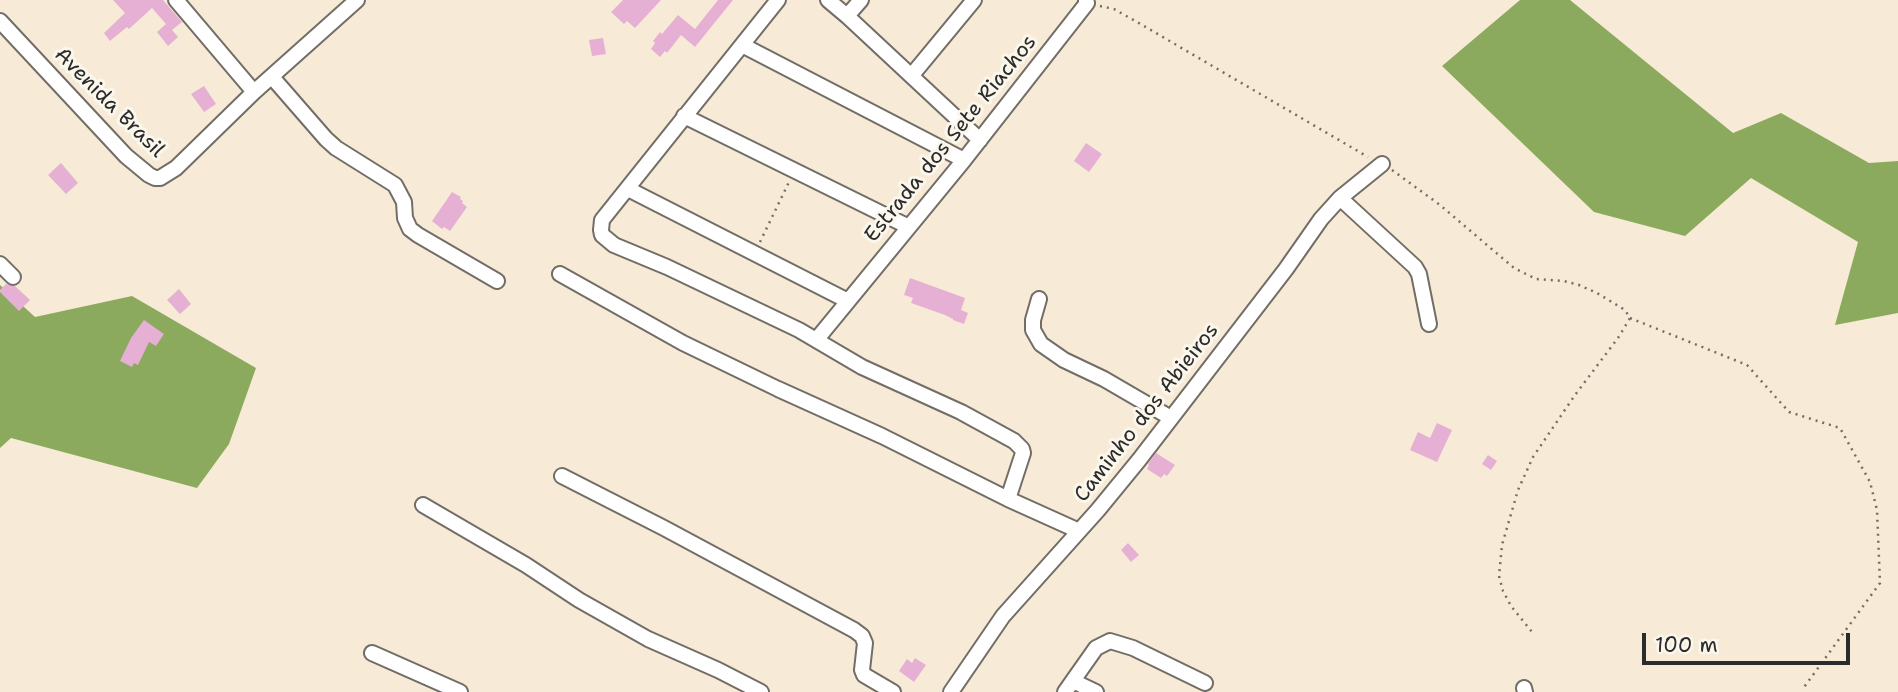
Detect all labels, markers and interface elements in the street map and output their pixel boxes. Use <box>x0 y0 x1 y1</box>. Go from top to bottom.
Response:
street label: Estrada dos Sete Riachos <box>860 30 1042 248</box>
street label: Avenida Brasil <box>49 43 169 163</box>
street label: Caminho dos Abieiros <box>1069 319 1225 507</box>
scale bar <box>1646 618 1854 662</box>
text: 100 m <box>1655 631 1718 659</box>

